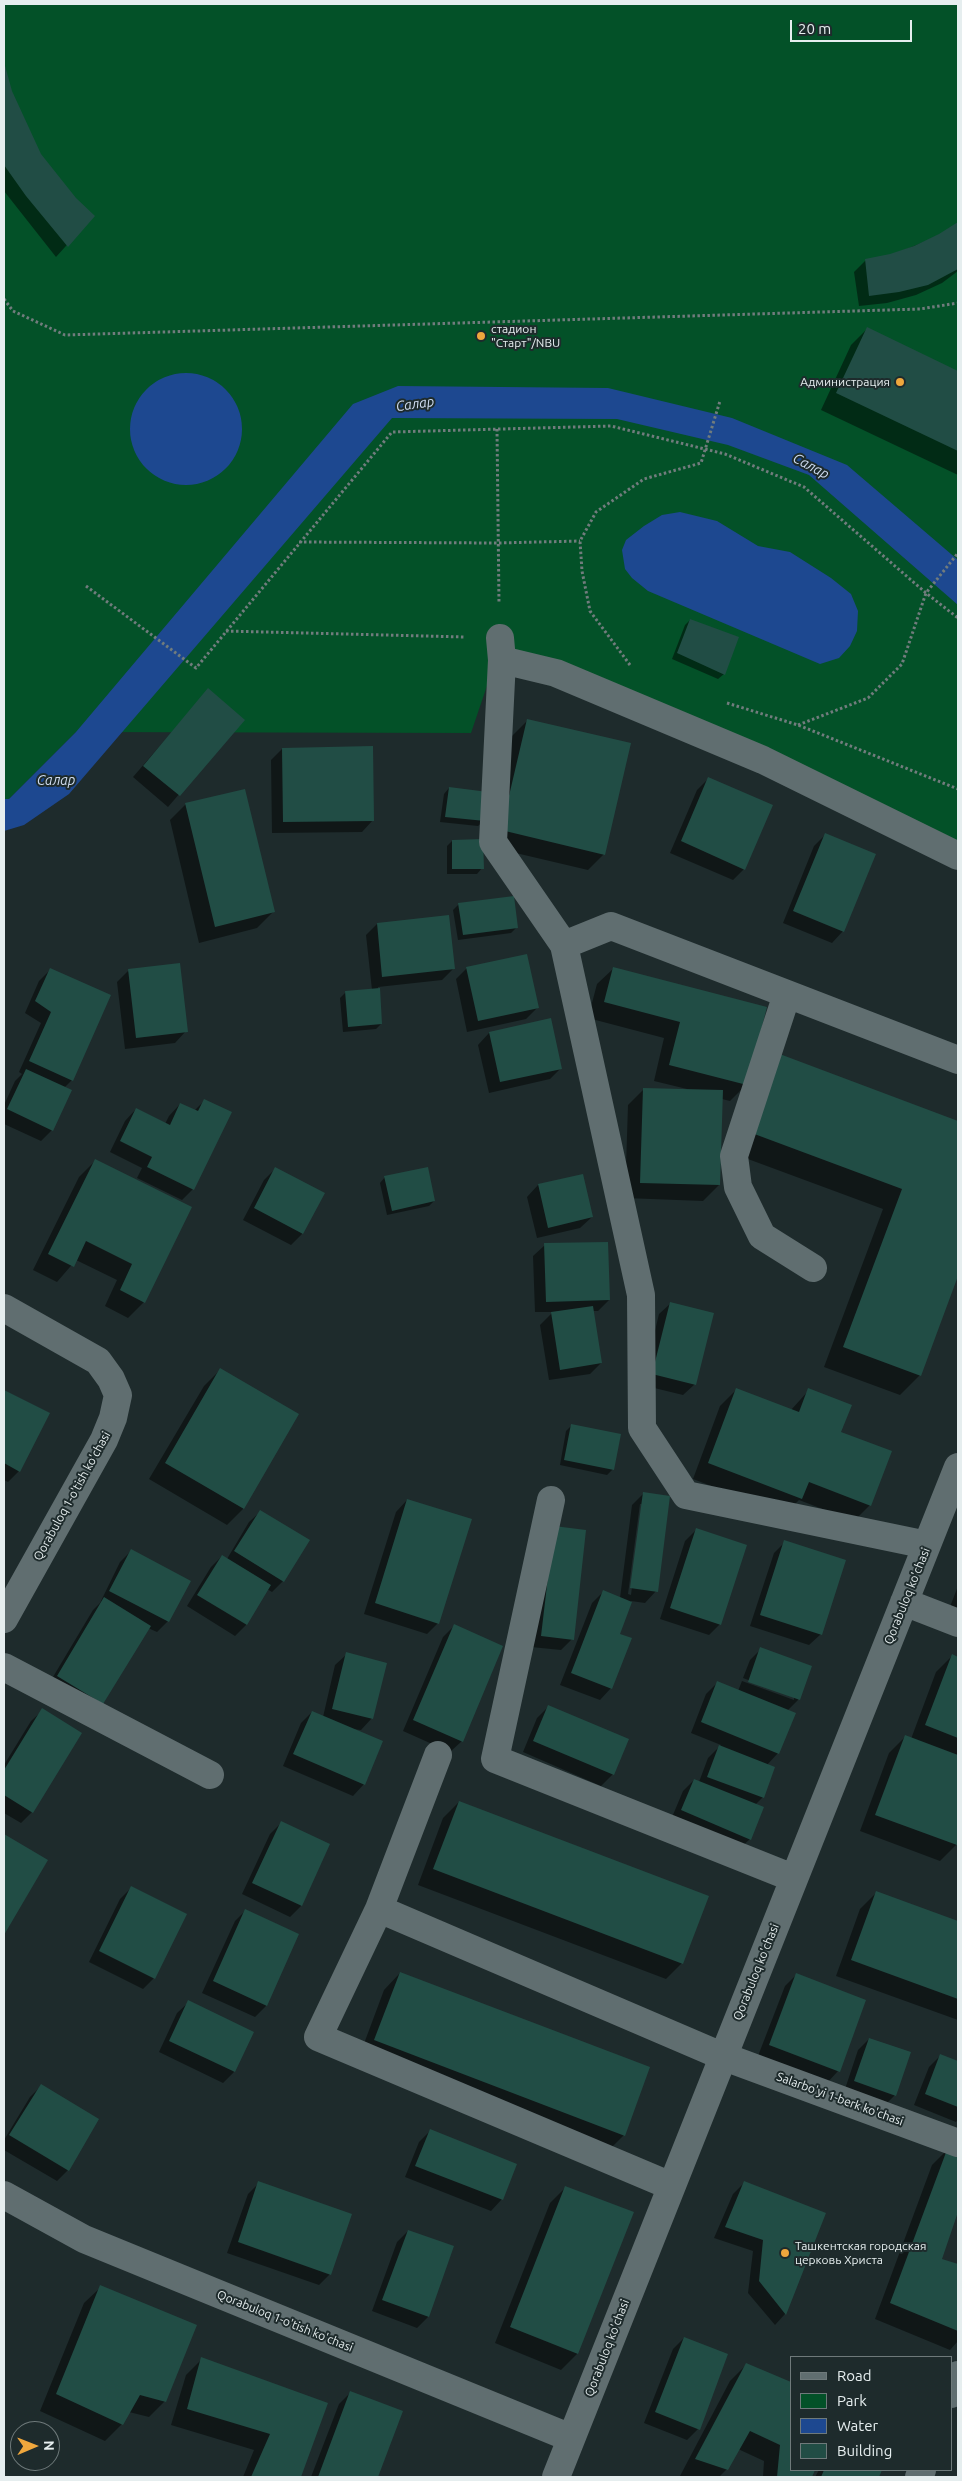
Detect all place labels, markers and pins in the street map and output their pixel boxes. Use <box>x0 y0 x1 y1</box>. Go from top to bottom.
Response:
place label: стадион "Старт"/NBU <box>491 322 560 350</box>
marker: стадион "Старт"/NBU <box>475 330 487 342</box>
place label: Администрация <box>800 375 890 389</box>
marker: Администрация <box>894 376 906 388</box>
place label: Ташкентская городская церковь Христа <box>795 2239 926 2267</box>
marker: Ташкентская городская церковь Христа <box>779 2247 791 2259</box>

